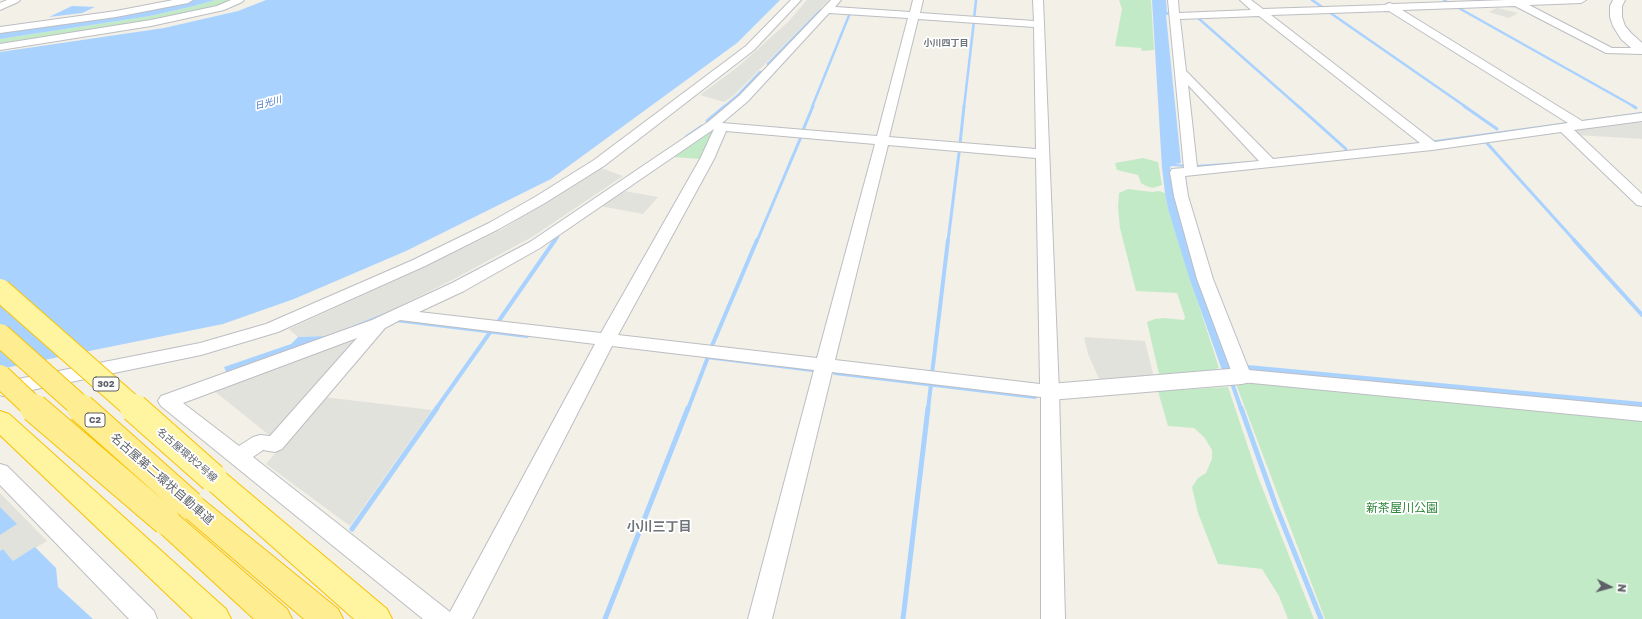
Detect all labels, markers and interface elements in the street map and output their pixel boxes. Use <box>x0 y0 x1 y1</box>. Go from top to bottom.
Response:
district label: 小川四丁目 <box>924 38 968 48</box>
water label: 日光川 <box>254 94 282 112</box>
road number: 302 <box>93 377 119 391</box>
road number: C2 <box>85 413 105 427</box>
street label: 名古屋環状2号線 <box>154 426 220 484</box>
street label: 名古屋第二環状自動車道 <box>107 430 217 528</box>
park label: 新茶屋川公園 <box>1366 501 1438 515</box>
district label: 小川三丁目 <box>627 519 691 535</box>
north arrow <box>1590 567 1630 607</box>
text: N <box>1616 583 1629 593</box>

